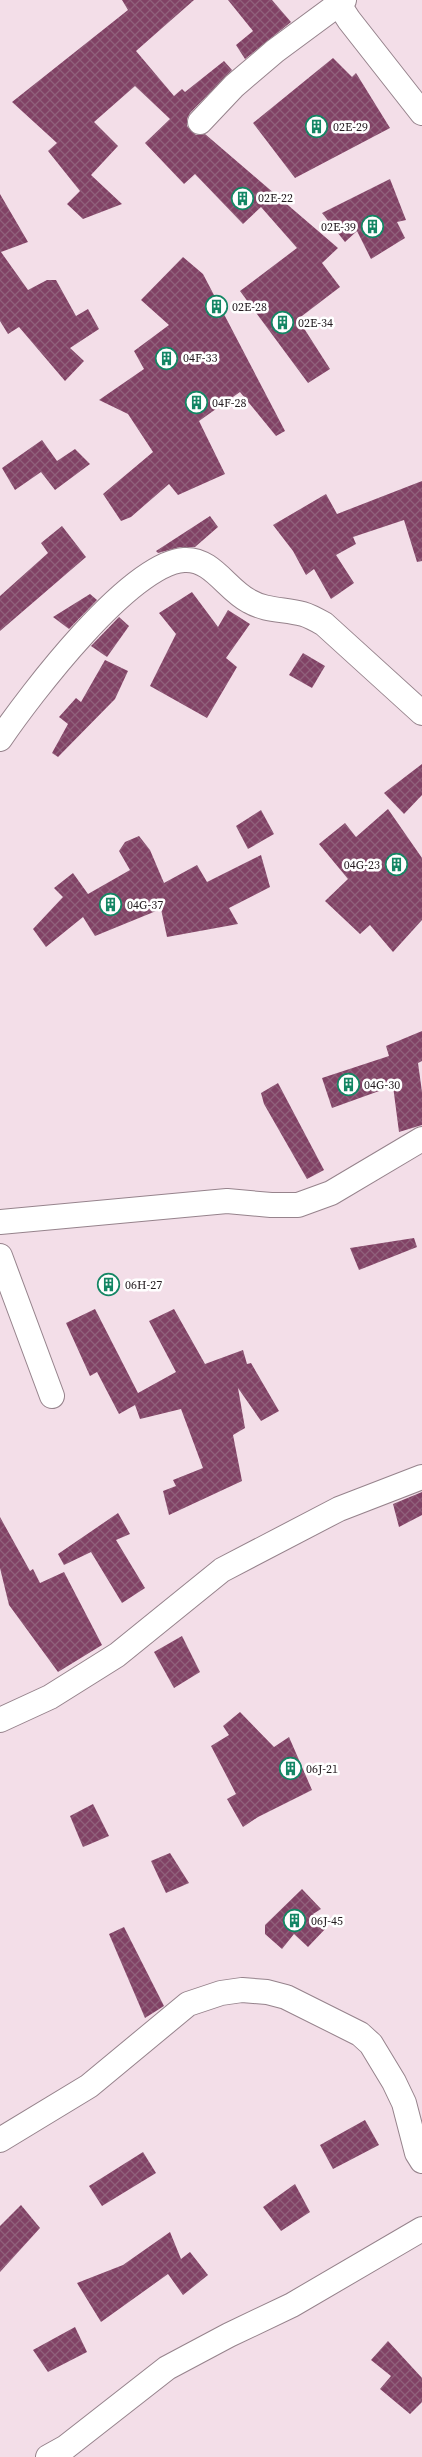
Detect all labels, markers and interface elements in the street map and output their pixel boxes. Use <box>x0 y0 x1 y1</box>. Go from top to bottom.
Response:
building icon: 02E-29 <box>305 115 329 139</box>
place label: 02E-29 <box>333 119 368 135</box>
building icon: 02E-22 <box>230 186 254 210</box>
place label: 02E-22 <box>258 190 293 206</box>
building icon: 02E-39 <box>360 215 384 239</box>
place label: 02E-39 <box>321 219 356 235</box>
building icon: 02E-28 <box>204 295 228 319</box>
place label: 02E-28 <box>232 299 267 315</box>
building icon: 02E-34 <box>270 311 294 335</box>
place label: 02E-34 <box>298 315 333 331</box>
building icon: 04F-33 <box>155 346 179 370</box>
place label: 04F-33 <box>183 350 217 366</box>
building icon: 04F-28 <box>184 391 208 415</box>
place label: 04F-28 <box>212 395 246 411</box>
building icon: 04G-23 <box>384 853 408 877</box>
place label: 04G-23 <box>344 857 380 873</box>
building icon: 04G-37 <box>99 893 123 917</box>
place label: 04G-37 <box>127 897 163 913</box>
building icon: 04G-30 <box>336 1073 360 1097</box>
place label: 04G-30 <box>364 1077 400 1093</box>
building icon: 06H-27 <box>97 1273 121 1297</box>
place label: 06H-27 <box>125 1277 162 1293</box>
building icon: 06J-21 <box>278 1757 302 1781</box>
place label: 06J-21 <box>306 1761 338 1777</box>
building icon: 06J-45 <box>283 1909 307 1933</box>
place label: 06J-45 <box>311 1913 343 1929</box>

